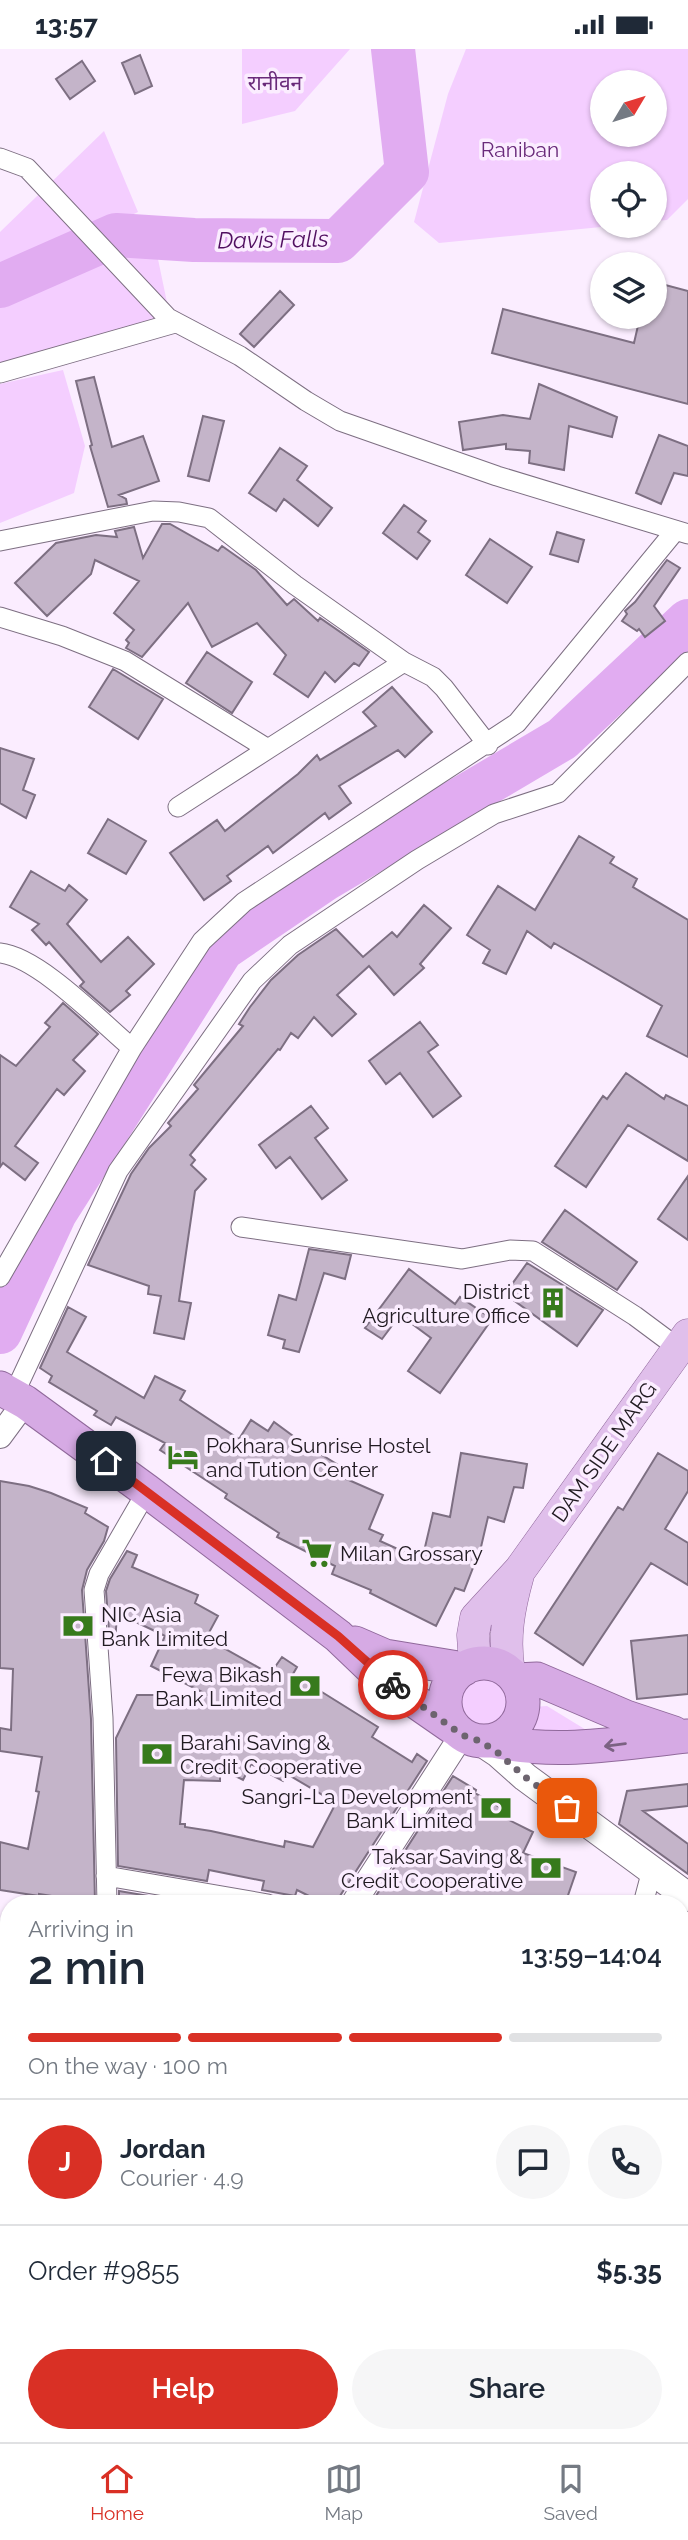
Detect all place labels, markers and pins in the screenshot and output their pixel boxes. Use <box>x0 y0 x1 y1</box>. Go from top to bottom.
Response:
place label: District Agriculture Office <box>362 1279 530 1328</box>
building icon: District Agriculture Office <box>536 1286 570 1320</box>
pin <box>76 1431 136 1491</box>
place label: Pokhara Sunrise Hostel and Tution Center <box>206 1433 431 1482</box>
hotel icon: Pokhara Sunrise Hostel and Tution Center <box>166 1440 200 1474</box>
supermarket icon: Milan Grossary <box>300 1536 334 1570</box>
place label: Milan Grossary <box>340 1541 483 1566</box>
place label: NIC Asia Bank Limited <box>101 1602 228 1651</box>
bank icon: NIC Asia Bank Limited <box>61 1609 95 1643</box>
place label: Fewa Bikash Bank Limited <box>155 1662 282 1711</box>
bank icon: Fewa Bikash Bank Limited <box>288 1669 322 1703</box>
place label: Barahi Saving & Credit Cooperative <box>180 1730 362 1779</box>
bank icon: Barahi Saving & Credit Cooperative <box>140 1737 174 1771</box>
pin <box>537 1778 597 1838</box>
place label: Sangri-La Development Bank Limited <box>242 1784 473 1833</box>
bank icon: Sangri-La Development Bank Limited <box>479 1791 513 1825</box>
place label: Taksar Saving & Credit Cooperative <box>341 1844 523 1893</box>
bank icon: Taksar Saving & Credit Cooperative <box>529 1851 563 1885</box>

